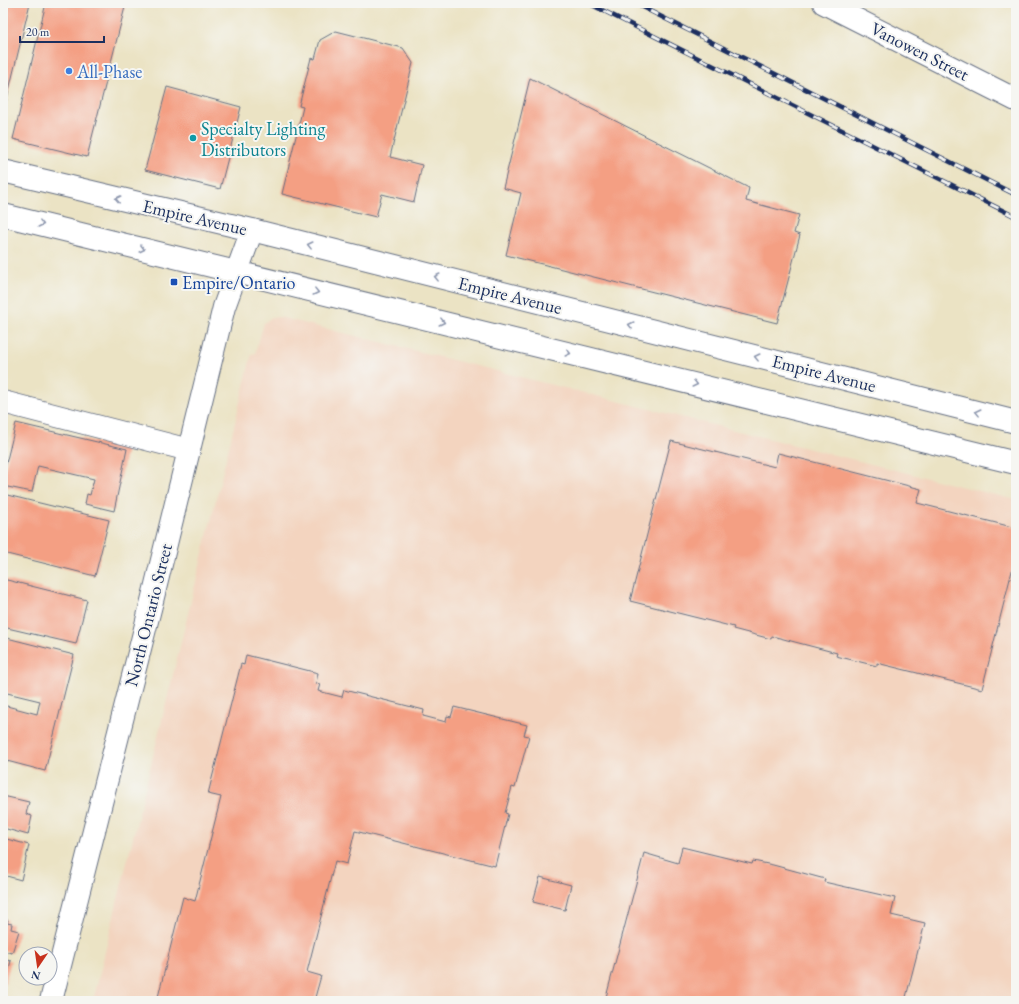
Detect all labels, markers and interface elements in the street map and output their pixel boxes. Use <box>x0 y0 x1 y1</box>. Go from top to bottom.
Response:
street label: Vanowen Street <box>867 16 973 86</box>
scale bar <box>20 18 104 44</box>
text: 20 m <box>26 24 50 40</box>
place label: All-Phase <box>76 60 142 83</box>
marker: All-Phase <box>64 66 74 76</box>
place label: Specialty Lighting Distributors <box>201 117 326 161</box>
marker: Specialty Lighting Distributors <box>188 133 198 143</box>
street label: Empire Avenue <box>141 194 249 240</box>
one-way arrow <box>115 195 122 204</box>
one-way arrow <box>37 219 44 228</box>
one-way arrow <box>307 241 314 250</box>
one-way arrow <box>138 244 145 253</box>
place label: Empire/Ontario <box>182 271 296 294</box>
street label: Empire Avenue <box>456 271 564 319</box>
one-way arrow <box>434 273 441 282</box>
marker: Empire/Ontario <box>169 277 179 287</box>
one-way arrow <box>312 287 319 295</box>
one-way arrow <box>439 318 445 326</box>
one-way arrow <box>628 322 634 330</box>
one-way arrow <box>564 348 571 357</box>
street label: Empire Avenue <box>770 349 878 397</box>
one-way arrow <box>754 353 760 361</box>
one-way arrow <box>691 379 698 388</box>
one-way arrow <box>975 408 982 417</box>
street label: North Ontario Street <box>119 541 177 689</box>
north arrow <box>18 946 58 986</box>
text: N <box>30 968 42 984</box>

